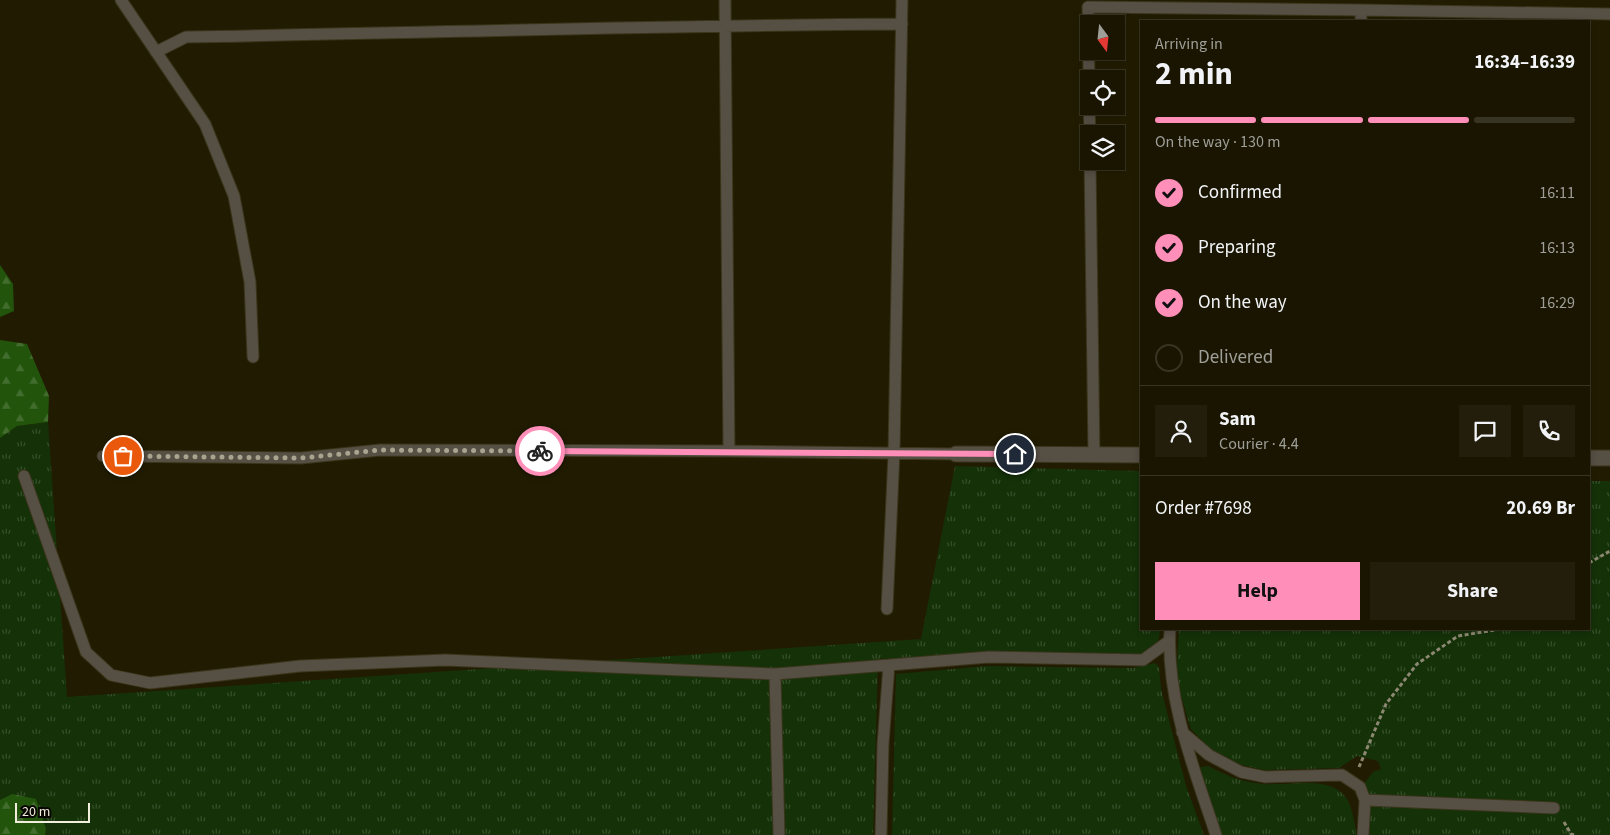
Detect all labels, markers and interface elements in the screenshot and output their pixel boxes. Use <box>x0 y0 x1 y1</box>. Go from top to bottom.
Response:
north arrow <box>1080 15 1125 60</box>
map controls <box>1080 15 1125 170</box>
text: Arriving in <box>1155 33 1223 55</box>
text: 16:34–16:39 <box>1474 49 1575 76</box>
text: 2 min <box>1155 51 1233 97</box>
button: locate <box>1080 70 1125 115</box>
button: layers <box>1080 125 1125 170</box>
text: On the way · 130 m <box>1155 131 1280 153</box>
icon: check <box>1155 179 1183 207</box>
text: Confirmed <box>1198 179 1282 206</box>
text: 16:11 <box>1539 182 1575 204</box>
icon: check <box>1155 234 1183 262</box>
text: Preparing <box>1198 234 1276 261</box>
text: 16:13 <box>1539 237 1575 259</box>
icon: check <box>1155 289 1183 317</box>
text: On the way <box>1198 289 1287 316</box>
text: 16:29 <box>1539 292 1575 314</box>
text: Delivered <box>1198 344 1273 371</box>
button: person <box>1155 405 1207 457</box>
button: chat <box>1459 405 1511 457</box>
button: phone <box>1523 405 1575 457</box>
text: Sam <box>1219 406 1256 433</box>
courier <box>515 426 565 476</box>
pin <box>994 433 1036 475</box>
text: Courier · 4.4 <box>1219 433 1299 455</box>
pin <box>102 435 144 477</box>
icon: bike <box>526 437 554 465</box>
icon: home <box>1001 440 1029 468</box>
icon: bag <box>109 442 137 470</box>
text: Order #7698 <box>1155 495 1252 522</box>
text: 20.69 Br <box>1506 495 1575 522</box>
button: Help <box>1155 562 1360 620</box>
button: Share <box>1370 562 1575 620</box>
scale bar <box>15 800 90 823</box>
text: 20 m <box>22 802 50 822</box>

